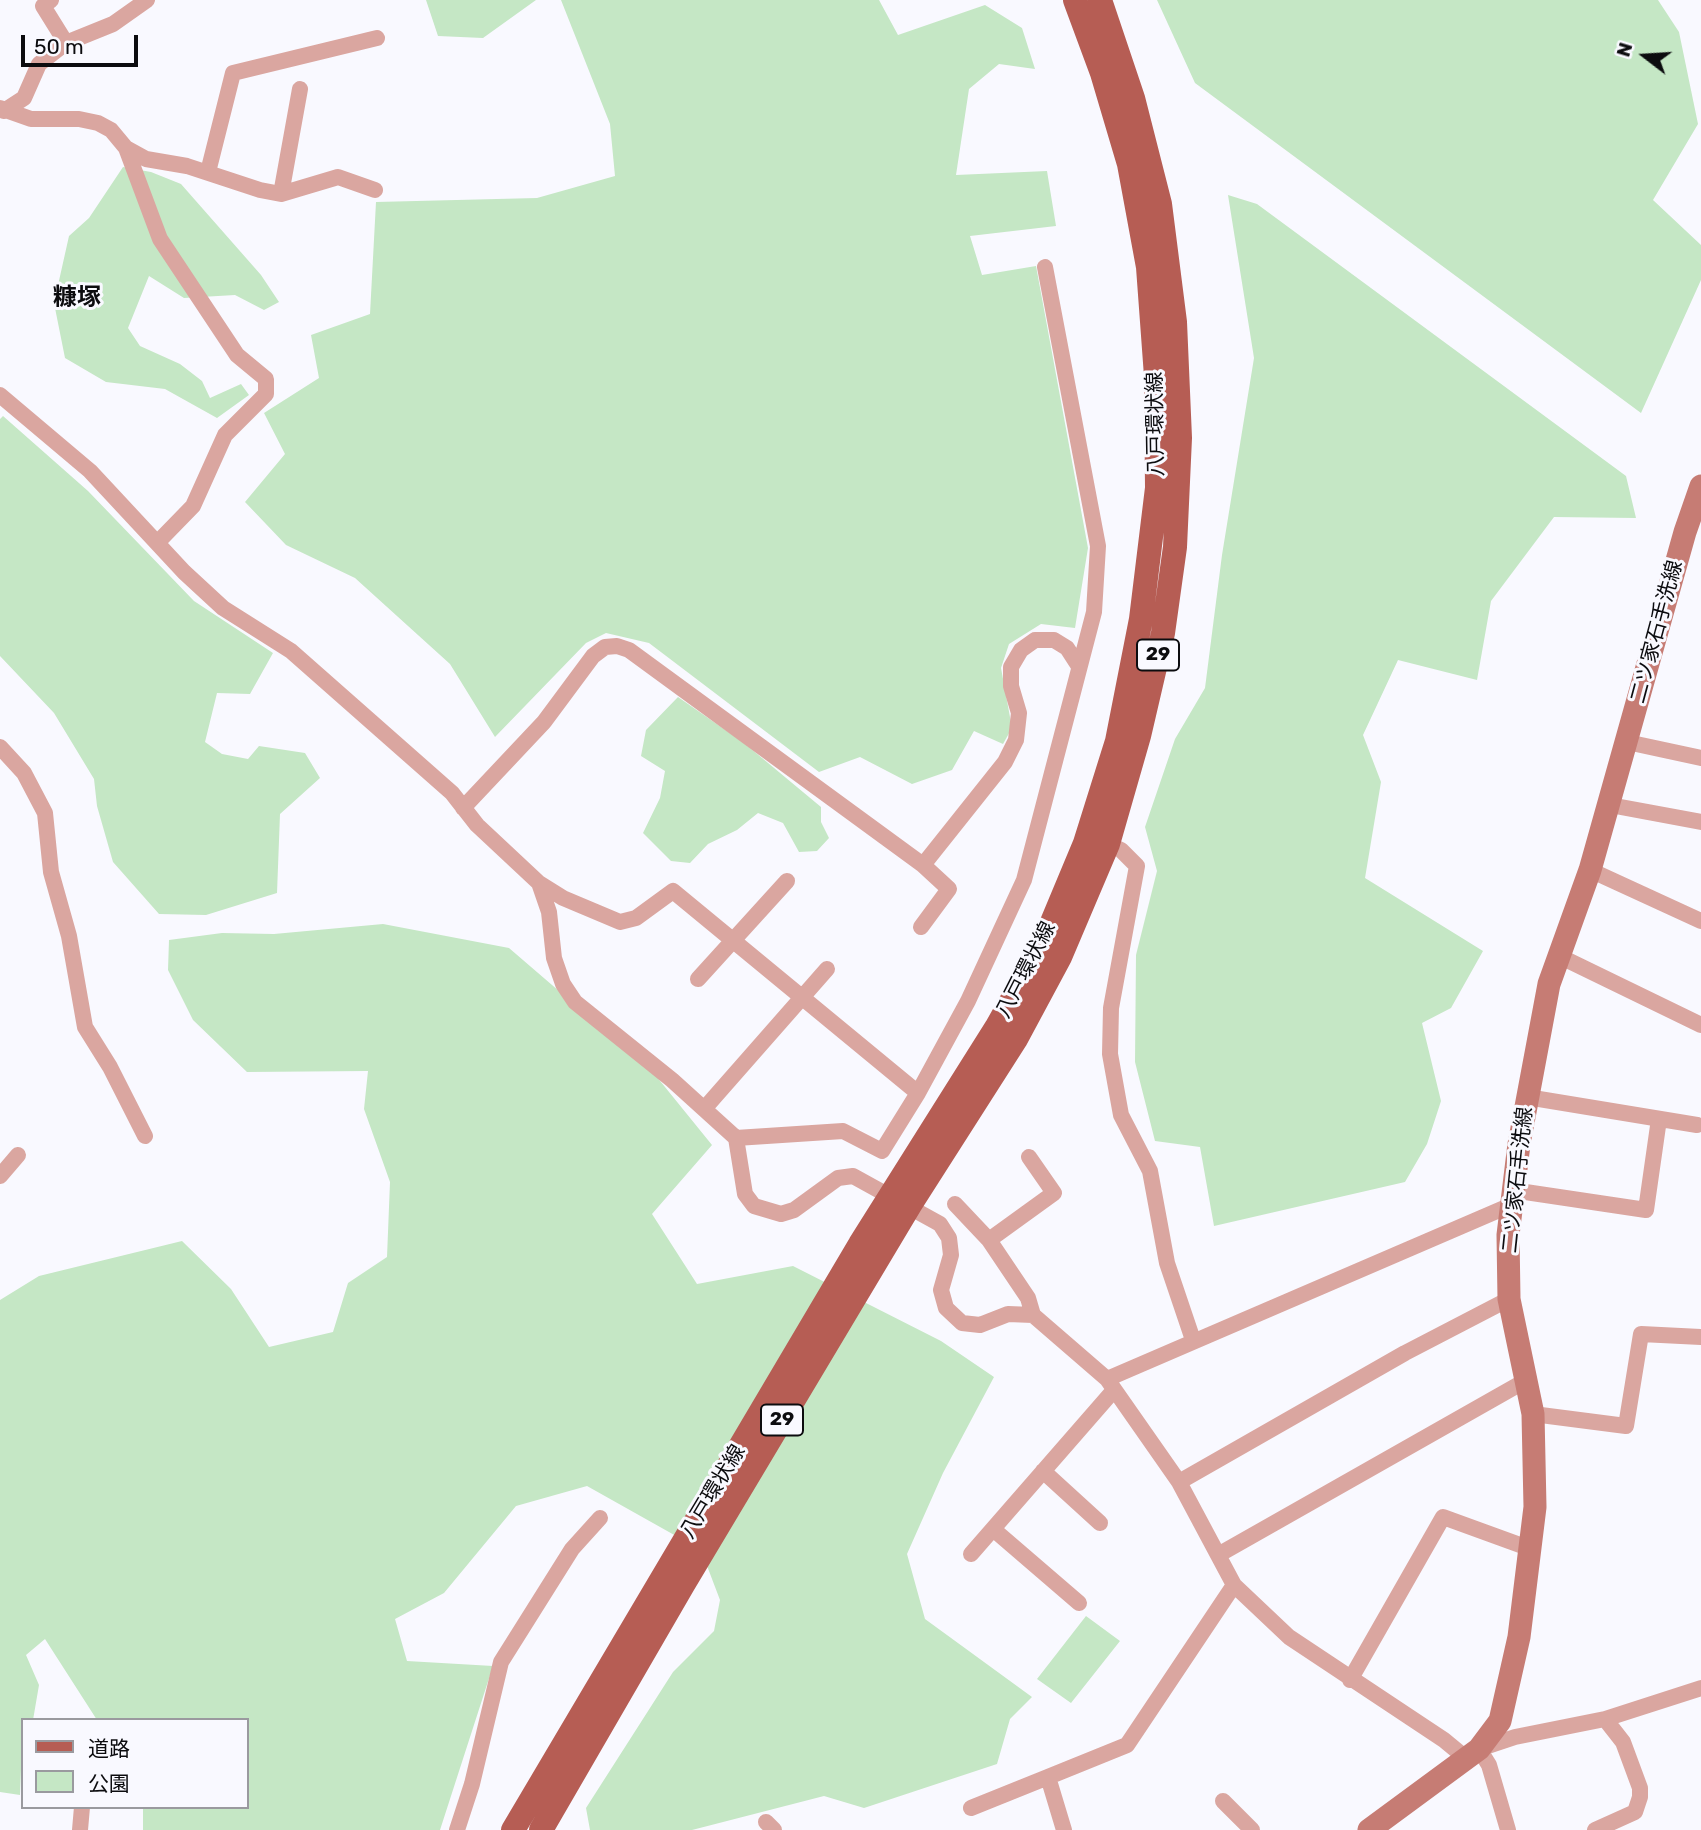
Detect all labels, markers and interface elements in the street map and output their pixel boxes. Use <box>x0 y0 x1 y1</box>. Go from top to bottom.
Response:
scale bar <box>24 21 142 65</box>
north arrow <box>1610 21 1680 91</box>
text: 50 m <box>34 34 84 59</box>
text: N <box>1611 40 1637 60</box>
district label: 糠塚 <box>53 284 101 312</box>
street label: 八戸環状線 <box>1142 371 1170 477</box>
street label: 二ツ家石手洗線 <box>1626 558 1688 706</box>
road number: 29 <box>1137 640 1179 670</box>
street label: 八戸環状線 <box>991 918 1061 1022</box>
street label: 二ツ家石手洗線 <box>1498 1106 1538 1254</box>
road number: 29 <box>761 1404 803 1436</box>
street label: 八戸環状線 <box>675 1441 751 1543</box>
legend <box>21 1718 248 1809</box>
text: 道路 <box>88 1736 130 1761</box>
text: 公園 <box>88 1771 130 1796</box>

